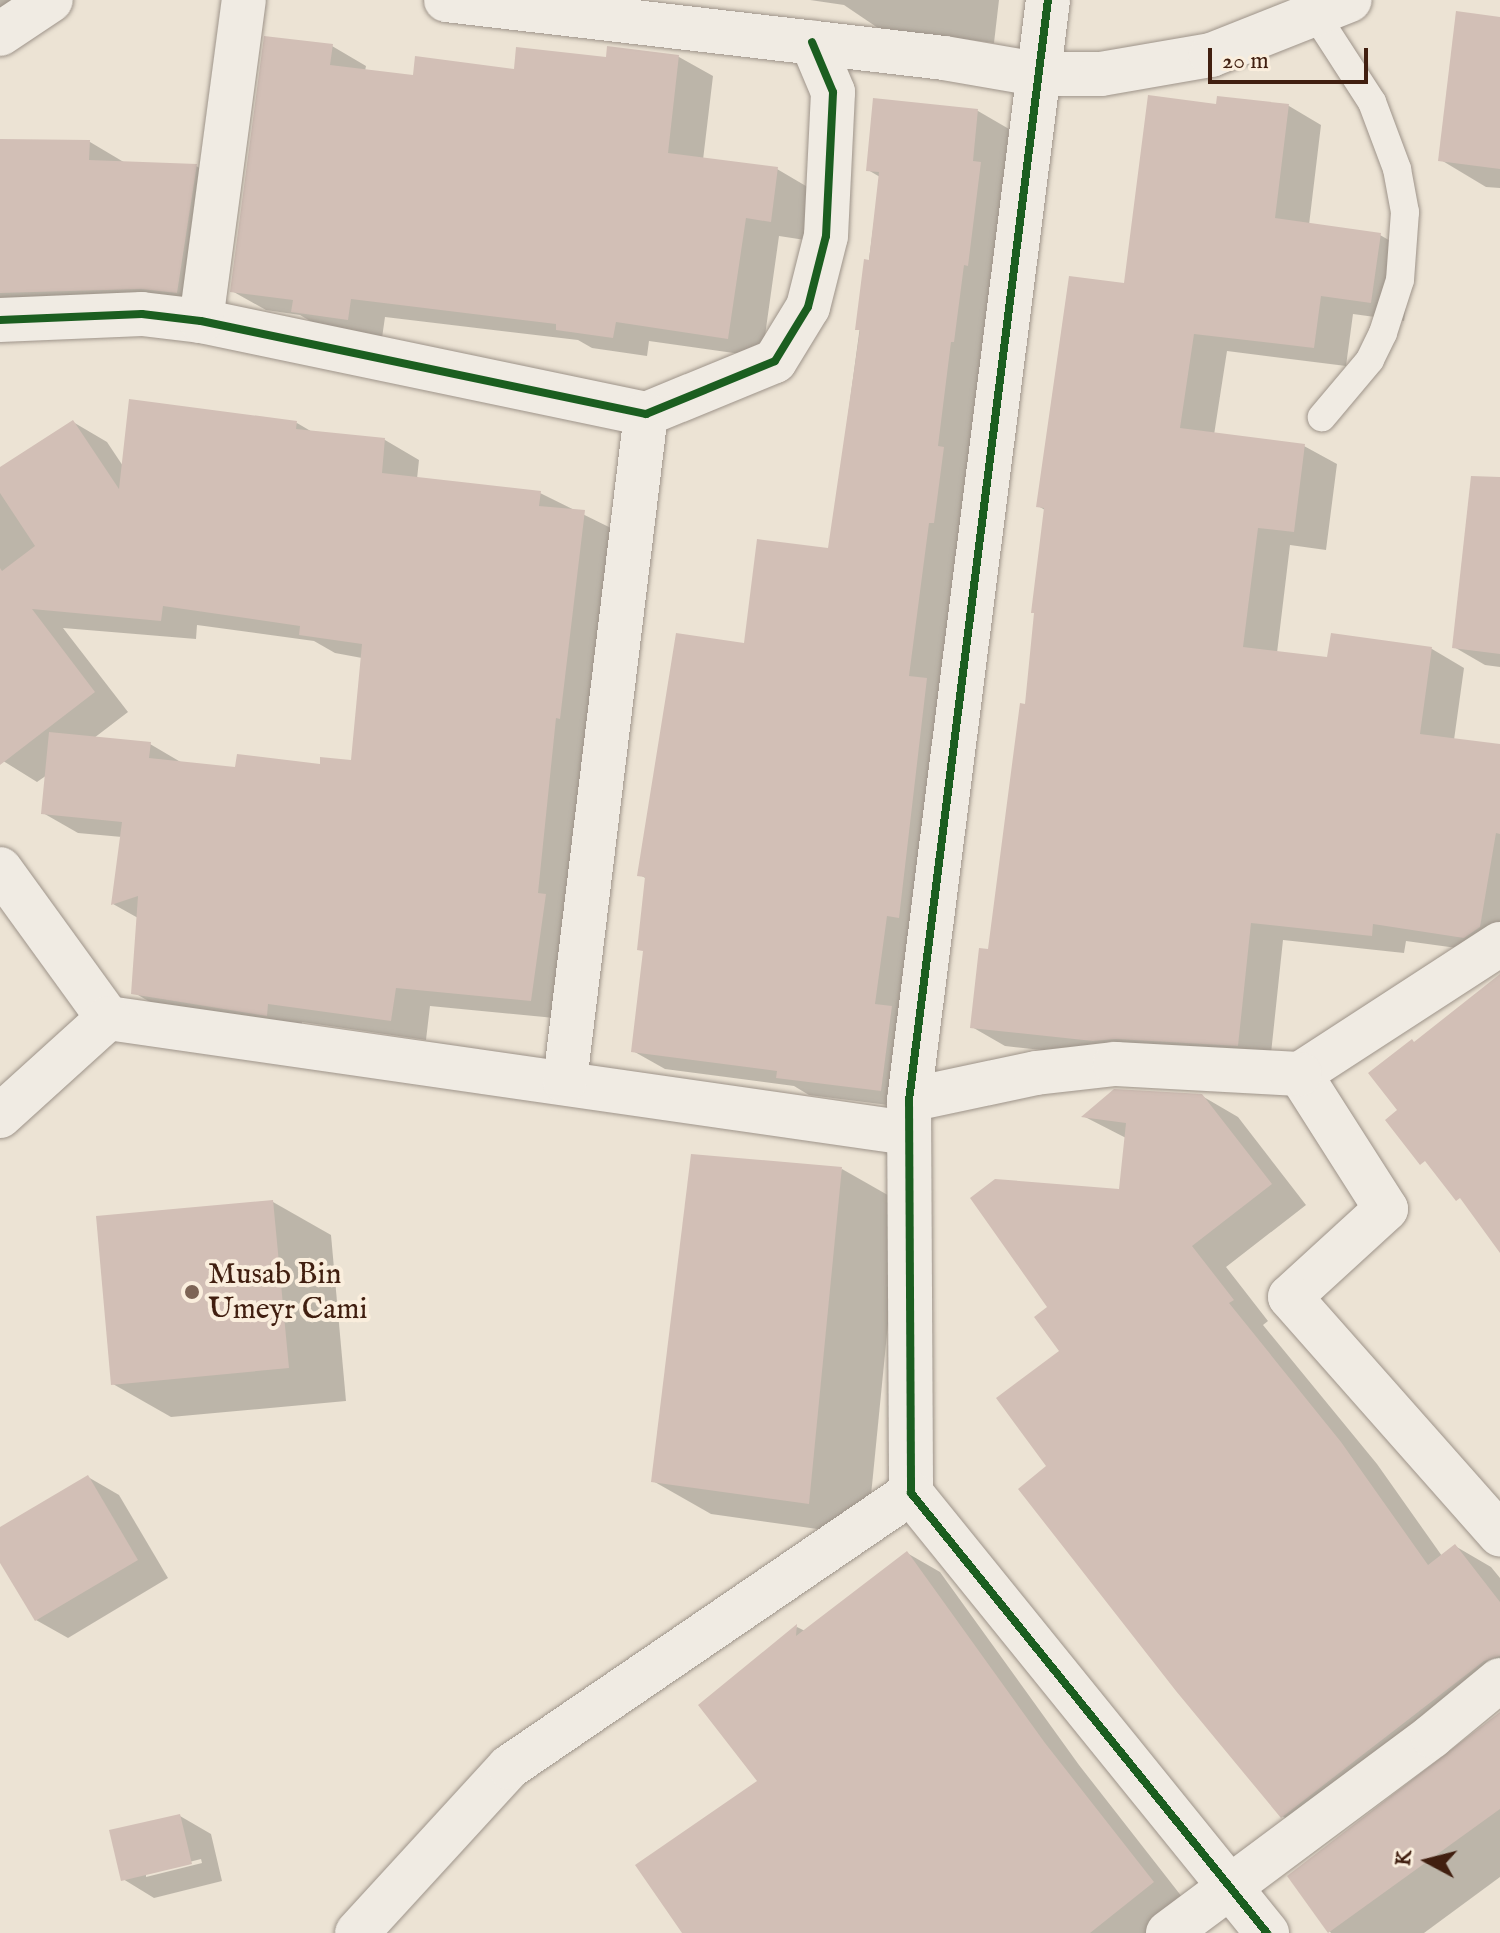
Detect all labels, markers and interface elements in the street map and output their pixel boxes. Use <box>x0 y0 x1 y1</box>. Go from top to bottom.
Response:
scale bar <box>1212 32 1372 82</box>
text: 20 m <box>1222 46 1269 77</box>
place label: Musab Bin Umeyr Cami <box>208 1257 367 1328</box>
marker: Musab Bin Umeyr Cami <box>183 1283 201 1301</box>
north arrow <box>1388 1821 1468 1901</box>
text: K <box>1389 1848 1419 1868</box>

